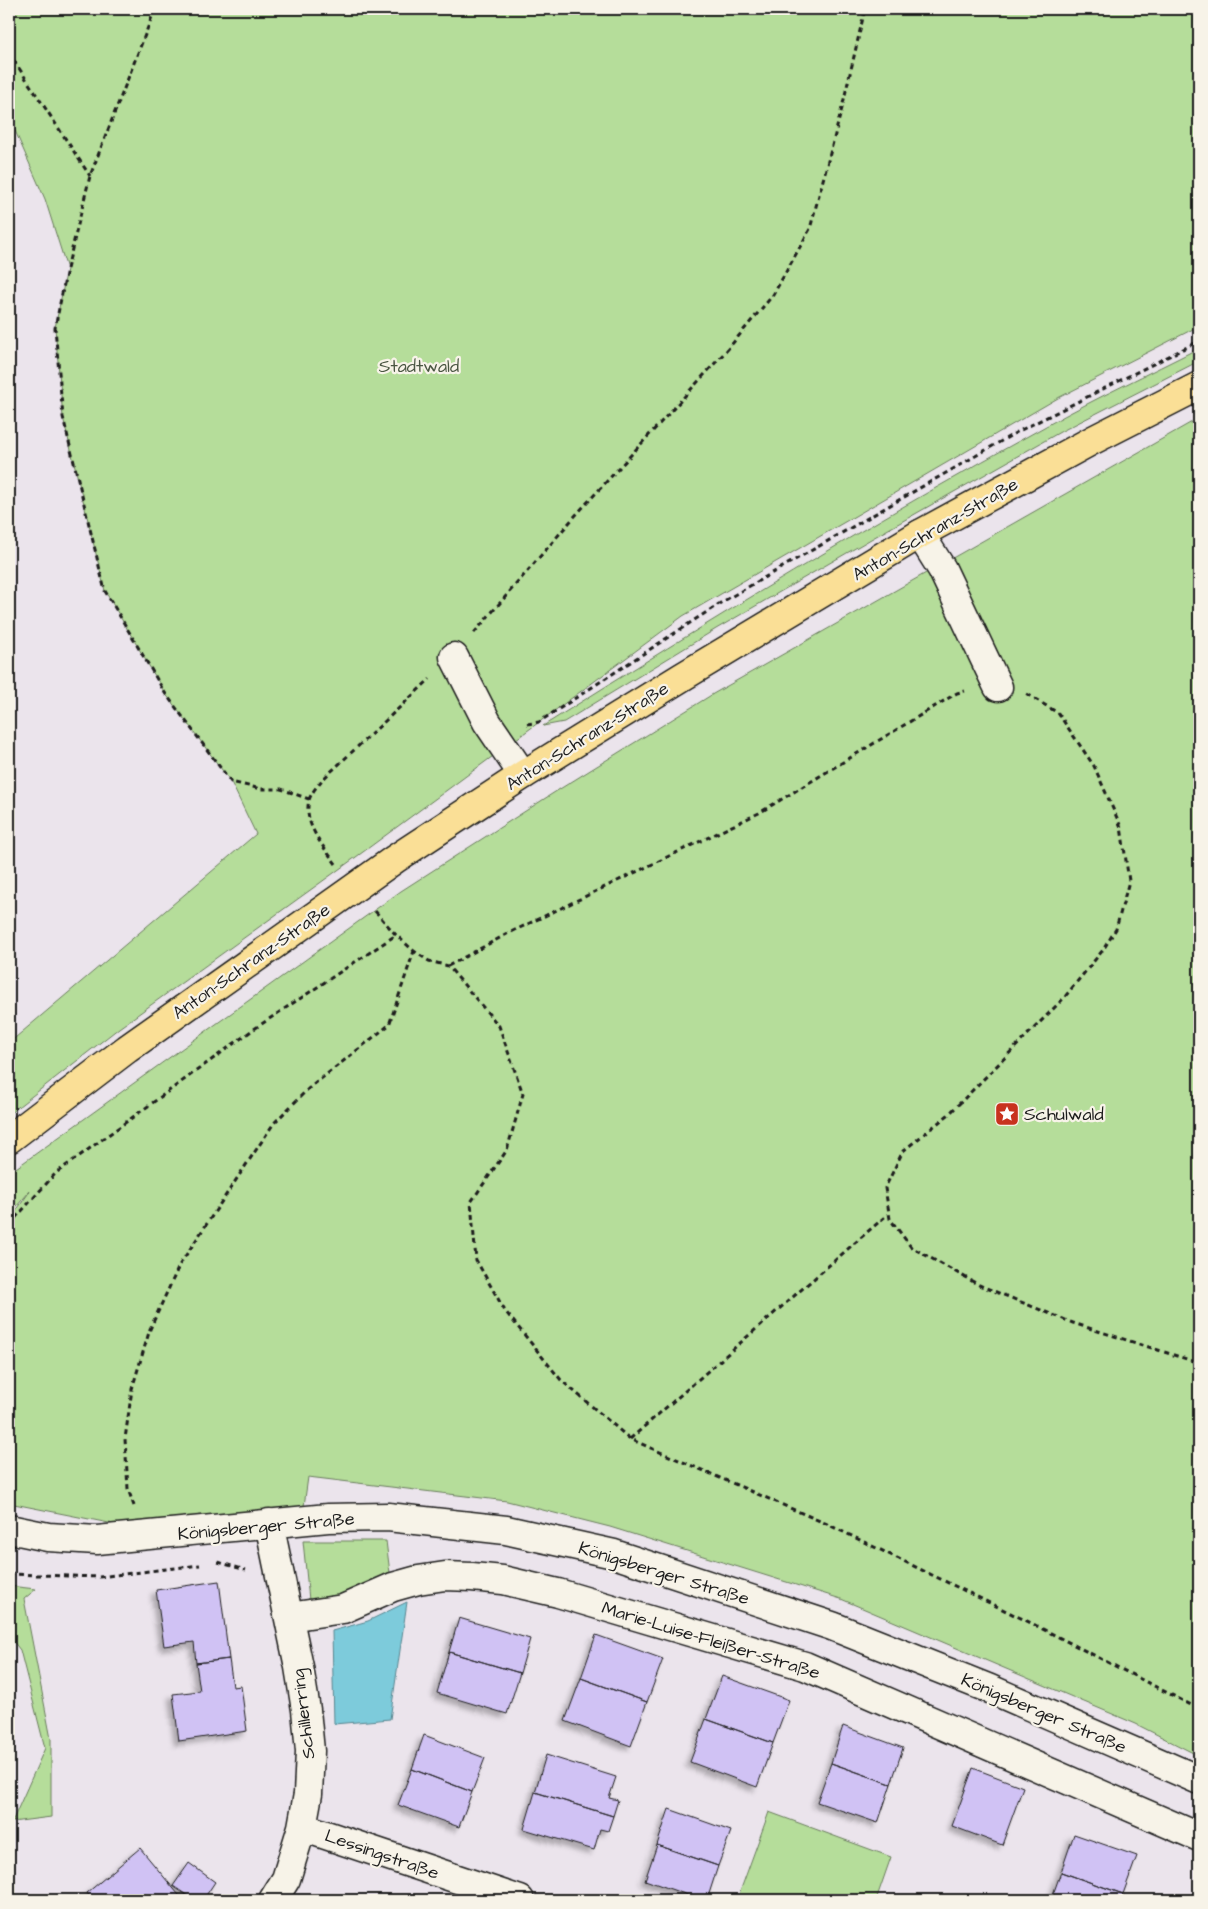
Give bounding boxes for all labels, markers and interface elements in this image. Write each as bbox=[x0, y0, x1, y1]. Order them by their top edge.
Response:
park label: Stadtwald bbox=[379, 354, 459, 379]
street label: Anton-Schranz-Straße bbox=[848, 472, 1023, 587]
street label: Anton-Schranz-Straße bbox=[501, 676, 674, 797]
street label: Anton-Schranz-Straße bbox=[167, 897, 335, 1025]
place icon: Schulwald bbox=[994, 1101, 1020, 1127]
place label: Schulwald bbox=[1024, 1102, 1104, 1127]
street label: Königsberger Straße bbox=[177, 1506, 356, 1548]
street label: Königsberger Straße bbox=[575, 1536, 753, 1612]
street label: Marie-Luise-Fleißer-Straße bbox=[599, 1595, 823, 1686]
street label: Schillerring bbox=[286, 1667, 322, 1761]
street label: Königsberger Straße bbox=[957, 1667, 1131, 1761]
street label: Lessingstraße bbox=[321, 1823, 443, 1887]

